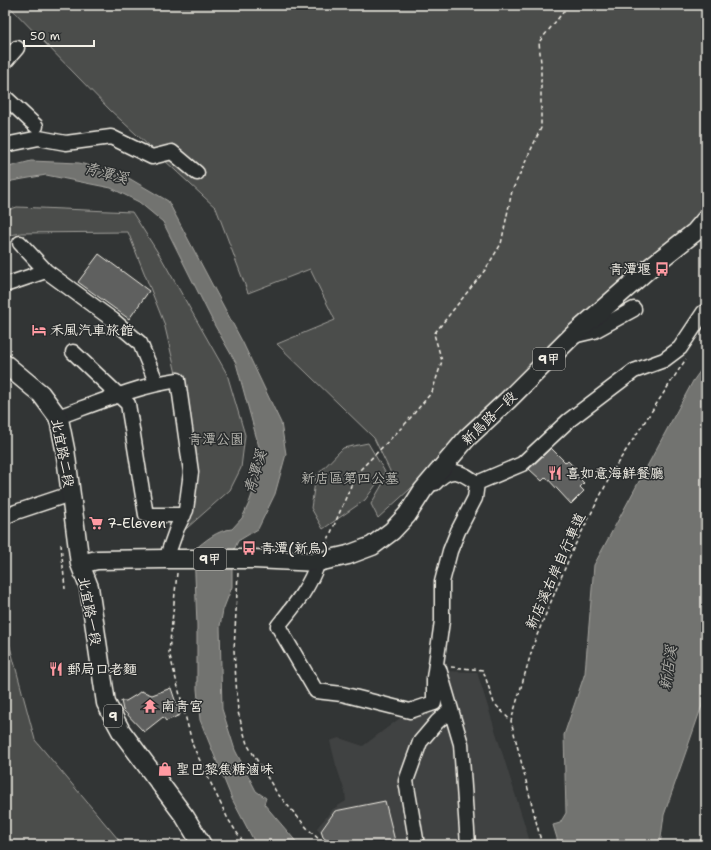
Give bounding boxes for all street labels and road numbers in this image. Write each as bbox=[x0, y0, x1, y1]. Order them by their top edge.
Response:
road number: 9甲 bbox=[533, 348, 565, 370]
street label: 新烏路一段 bbox=[458, 387, 520, 449]
street label: 北宜路二段 bbox=[47, 417, 79, 489]
street label: 新店溪右岸自行車道 bbox=[521, 510, 589, 632]
road number: 9甲 bbox=[194, 548, 226, 570]
street label: 北宜路一段 bbox=[74, 575, 106, 647]
road number: 9 bbox=[104, 705, 122, 727]

